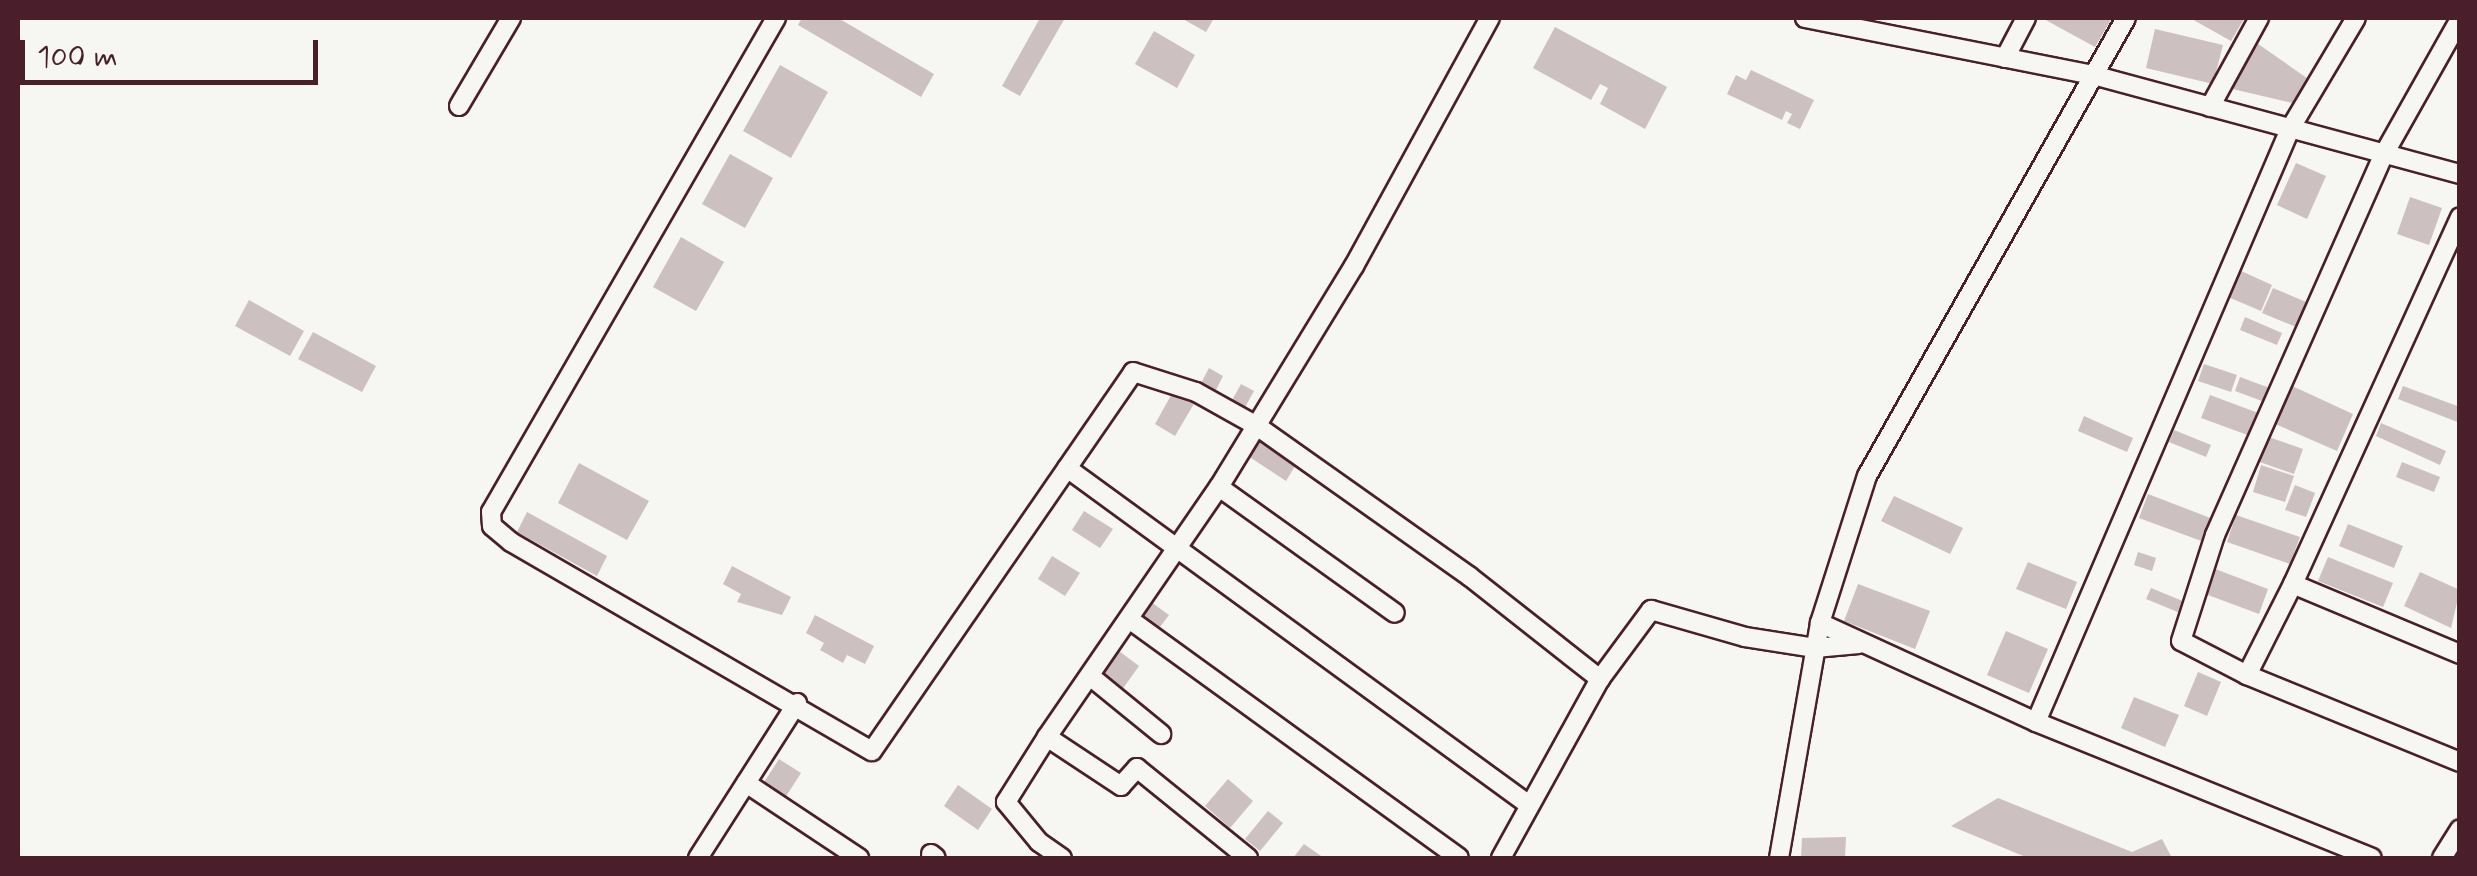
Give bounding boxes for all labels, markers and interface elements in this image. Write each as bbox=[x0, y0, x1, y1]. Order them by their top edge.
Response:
scale bar bbox=[25, 20, 322, 82]
text: 100 m bbox=[37, 38, 118, 77]

